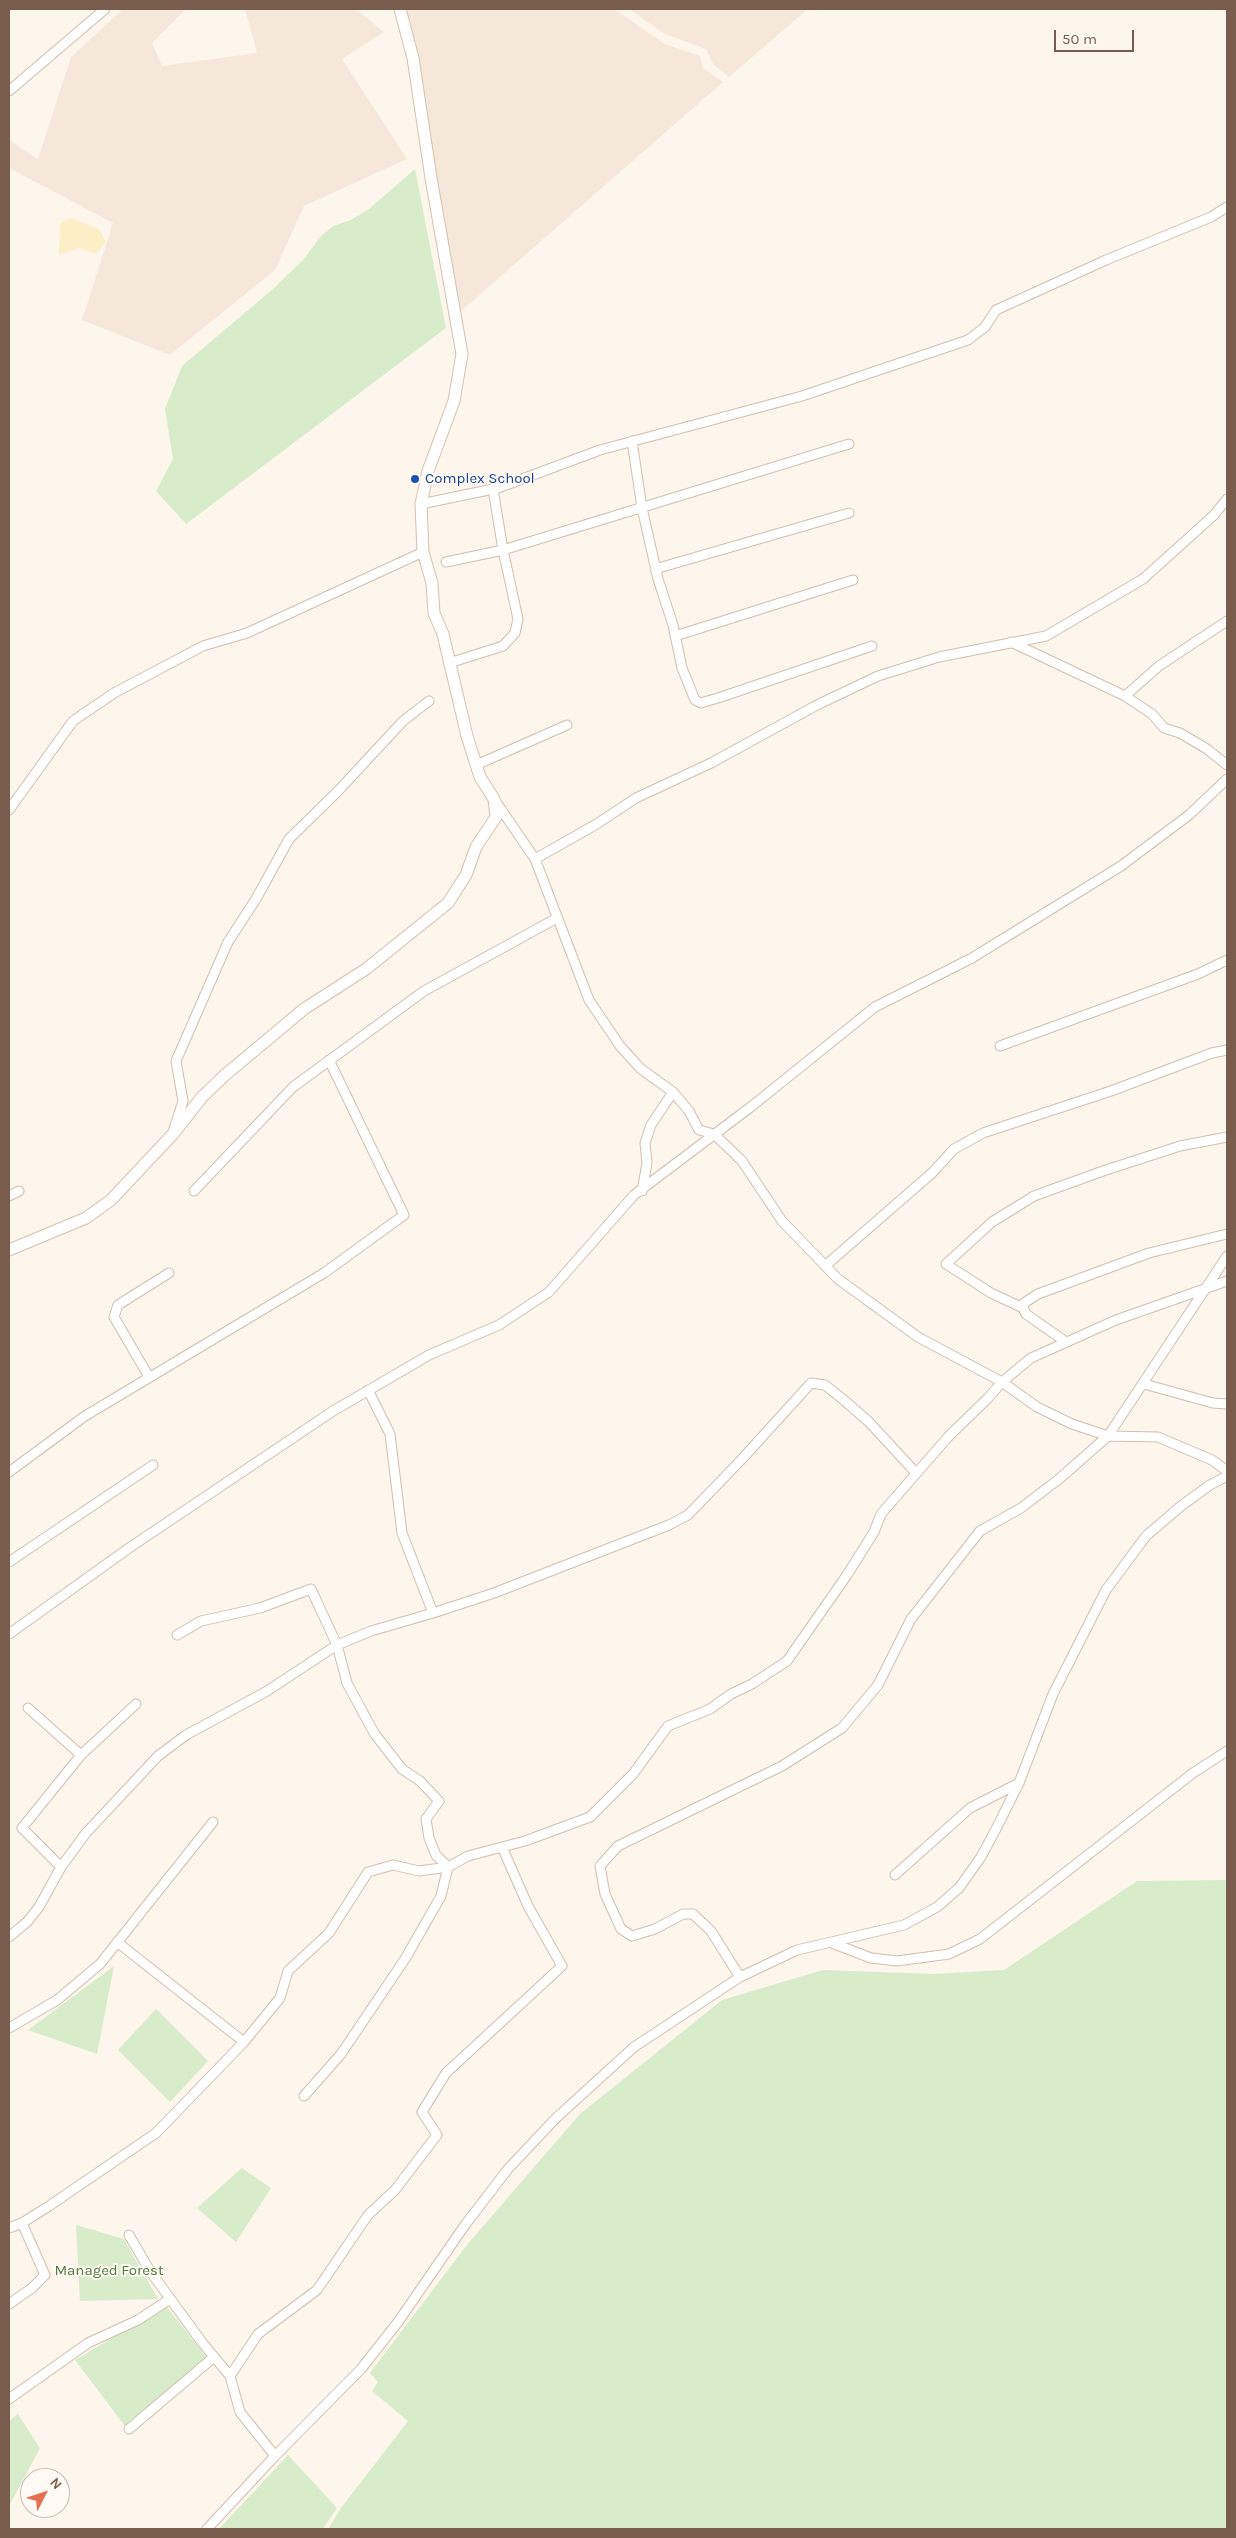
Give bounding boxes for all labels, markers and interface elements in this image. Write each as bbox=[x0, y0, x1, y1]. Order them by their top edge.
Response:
scale bar bbox=[1056, 20, 1136, 52]
text: 50 m bbox=[1062, 30, 1097, 48]
place label: Complex School bbox=[425, 470, 535, 488]
marker: Complex School bbox=[409, 473, 421, 485]
park label: Managed Forest bbox=[54, 2262, 164, 2280]
north arrow bbox=[20, 2468, 70, 2518]
text: N bbox=[46, 2474, 66, 2493]

